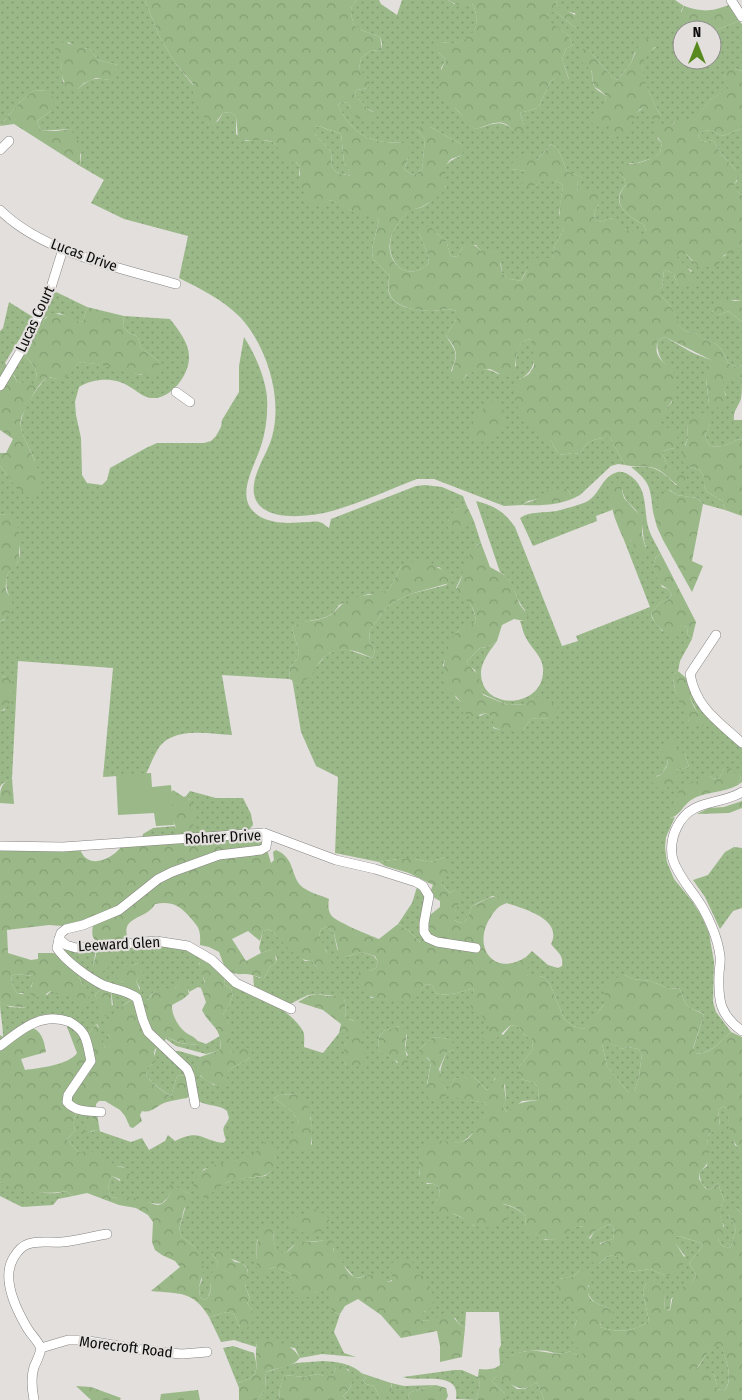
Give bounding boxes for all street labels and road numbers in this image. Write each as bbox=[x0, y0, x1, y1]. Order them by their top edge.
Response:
street label: Lucas Drive bbox=[48, 235, 120, 275]
street label: Lucas Court bbox=[12, 283, 58, 355]
street label: Rohrer Drive bbox=[184, 826, 262, 848]
street label: Leeward Glen bbox=[77, 933, 161, 955]
street label: Morecroft Road bbox=[78, 1332, 174, 1362]

